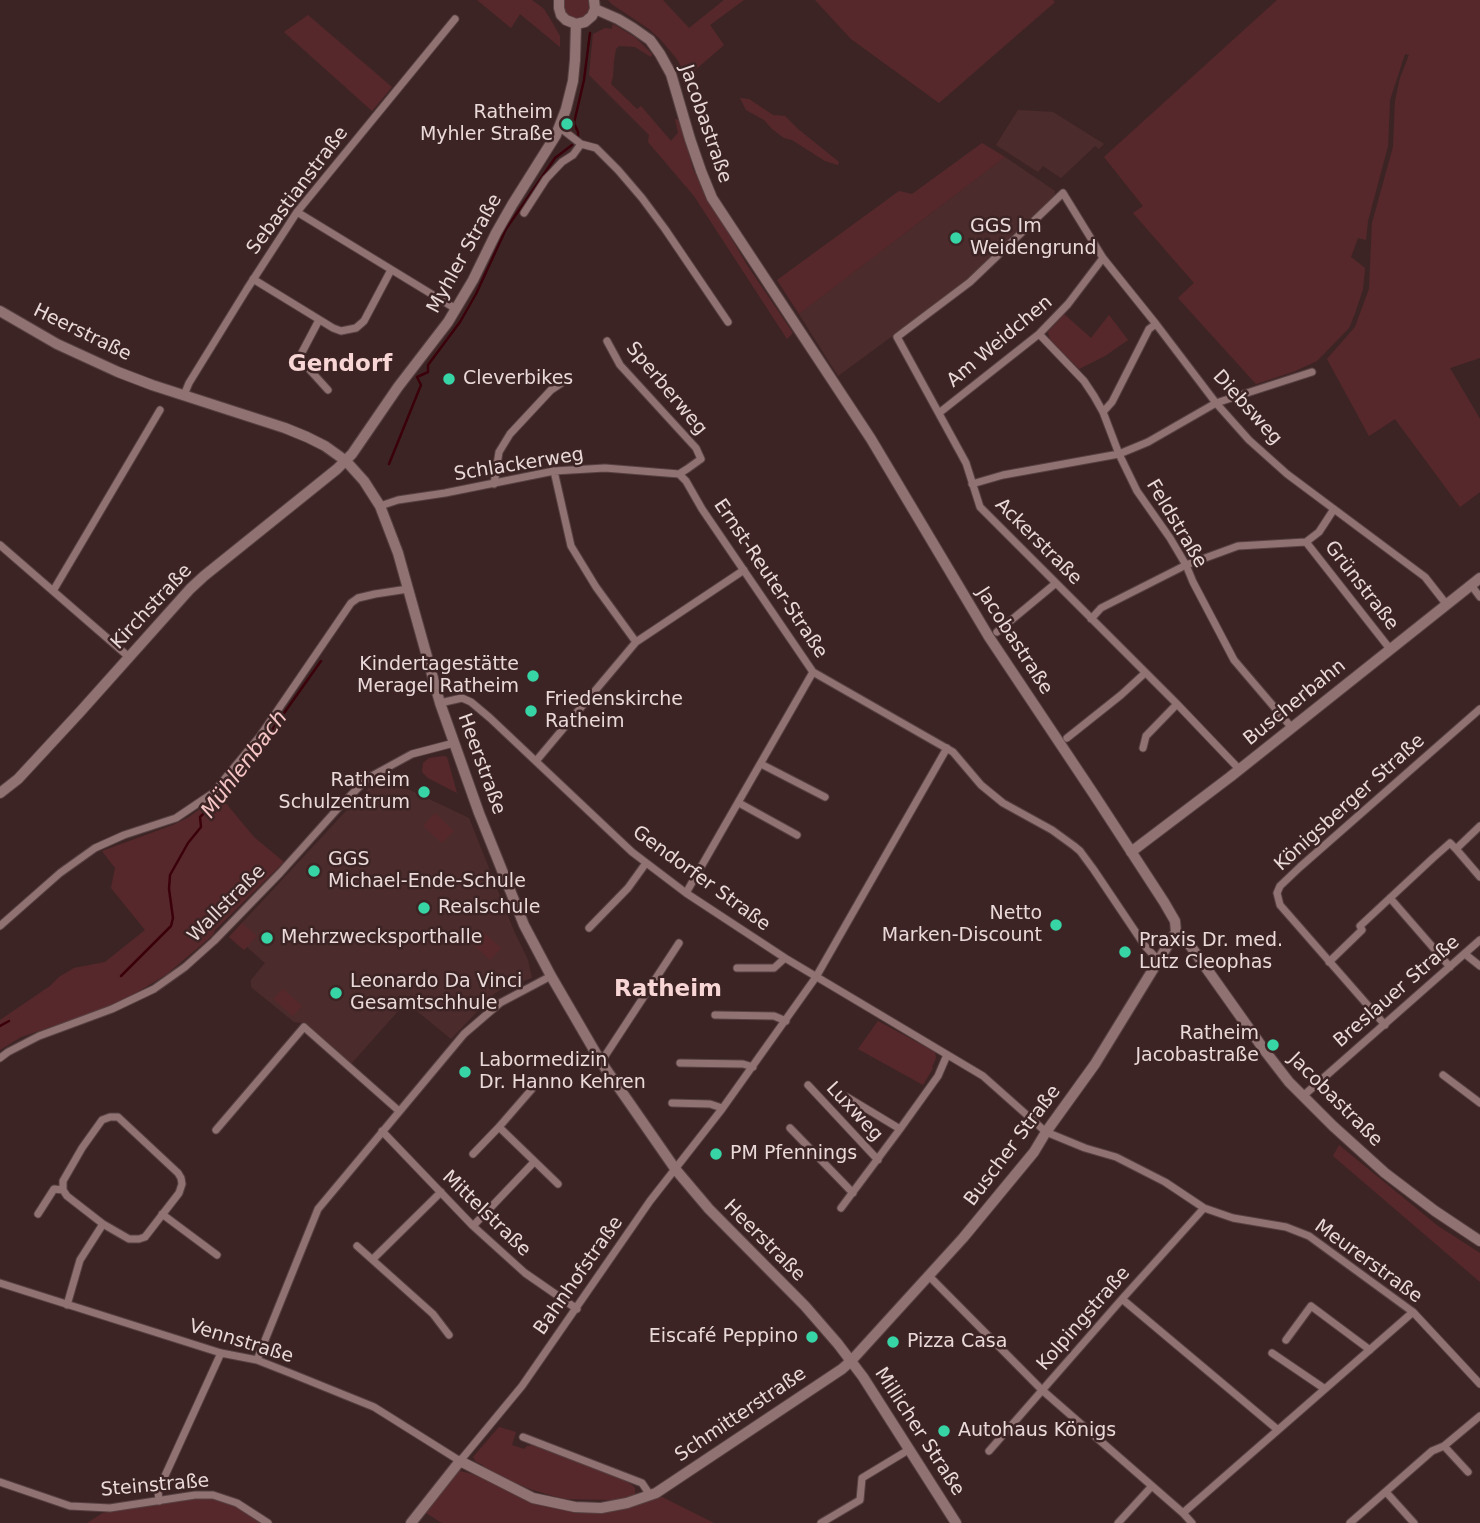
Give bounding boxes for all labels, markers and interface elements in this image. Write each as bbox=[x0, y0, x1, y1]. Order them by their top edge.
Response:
street label: Jacobastraße bbox=[674, 62, 736, 186]
place label: Ratheim Myhler Straße bbox=[420, 102, 553, 146]
marker: Ratheim Myhler Straße bbox=[559, 116, 575, 132]
street label: Sebastianstraße bbox=[242, 123, 354, 259]
street label: Myhler Straße bbox=[423, 190, 507, 318]
place label: GGS Im Weidengrund bbox=[970, 216, 1096, 260]
marker: GGS Im Weidengrund bbox=[948, 230, 964, 246]
street label: Am Weidchen bbox=[943, 291, 1057, 393]
street label: Heerstraße bbox=[29, 300, 135, 366]
street label: Sperberweg bbox=[620, 338, 712, 440]
district label: Gendorf bbox=[288, 351, 392, 379]
street label: Diebsweg bbox=[1207, 366, 1287, 450]
place label: Cleverbikes bbox=[463, 368, 573, 390]
marker: Cleverbikes bbox=[441, 371, 457, 387]
street label: Schlackerweg bbox=[453, 443, 585, 487]
street label: Feldstraße bbox=[1141, 476, 1211, 572]
street label: Ackerstraße bbox=[990, 494, 1086, 590]
street label: Ernst-Reuter-Straße bbox=[708, 495, 832, 663]
street label: Grünstraße bbox=[1319, 537, 1403, 635]
street label: Kirchstraße bbox=[107, 560, 197, 654]
street label: Jacobastraße bbox=[971, 583, 1057, 699]
place label: Kindertagestätte Meragel Ratheim bbox=[357, 654, 519, 698]
street label: Buscherbahn bbox=[1239, 655, 1351, 751]
marker: Kindertagestätte Meragel Ratheim bbox=[525, 668, 541, 684]
place label: Friedenskirche Ratheim bbox=[545, 689, 683, 733]
marker: Friedenskirche Ratheim bbox=[523, 703, 539, 719]
water label: Mühlenbach bbox=[196, 706, 294, 824]
street label: Heerstraße bbox=[452, 710, 510, 818]
street label: Königsberger Straße bbox=[1270, 730, 1430, 876]
place label: Ratheim Schulzentrum bbox=[279, 770, 410, 814]
marker: Ratheim Schulzentrum bbox=[416, 784, 432, 800]
street label: Gendorfer Straße bbox=[628, 821, 774, 937]
place label: GGS Michael-Ende-Schule bbox=[328, 849, 526, 893]
street label: Wallstraße bbox=[184, 861, 270, 947]
marker: GGS Michael-Ende-Schule bbox=[306, 863, 322, 879]
place label: Realschule bbox=[438, 897, 540, 919]
marker: Realschule bbox=[416, 900, 432, 916]
place label: Netto Marken-Discount bbox=[882, 903, 1042, 947]
marker: Netto Marken-Discount bbox=[1048, 917, 1064, 933]
place label: Mehrzwecksporthalle bbox=[281, 927, 482, 949]
marker: Mehrzwecksporthalle bbox=[259, 930, 275, 946]
place label: Praxis Dr. med. Lutz Cleophas bbox=[1139, 930, 1283, 974]
street label: Breslauer Straße bbox=[1329, 931, 1465, 1053]
marker: Praxis Dr. med. Lutz Cleophas bbox=[1117, 944, 1133, 960]
place label: Leonardo Da Vinci Gesamtschhule bbox=[350, 971, 522, 1015]
district label: Ratheim bbox=[614, 976, 722, 1004]
marker: Leonardo Da Vinci Gesamtschhule bbox=[328, 985, 344, 1001]
place label: Ratheim Jacobastraße bbox=[1136, 1023, 1259, 1067]
marker: Ratheim Jacobastraße bbox=[1265, 1037, 1281, 1053]
street label: Jacobastraße bbox=[1283, 1048, 1387, 1152]
place label: Labormedizin Dr. Hanno Kehren bbox=[479, 1050, 646, 1094]
marker: Labormedizin Dr. Hanno Kehren bbox=[457, 1064, 473, 1080]
street label: Luxweg bbox=[821, 1078, 887, 1146]
street label: Buscher Straße bbox=[960, 1081, 1066, 1211]
place label: PM Pfennings bbox=[730, 1143, 857, 1165]
marker: PM Pfennings bbox=[708, 1146, 724, 1162]
street label: Mittelstraße bbox=[437, 1166, 535, 1262]
street label: Heerstraße bbox=[718, 1195, 810, 1287]
street label: Bahnhofstraße bbox=[530, 1212, 628, 1340]
street label: Meurerstraße bbox=[1310, 1215, 1426, 1309]
street label: Kolpingstraße bbox=[1033, 1262, 1135, 1376]
street label: Vennstraße bbox=[186, 1315, 296, 1369]
place label: Eiscafé Peppino bbox=[649, 1326, 798, 1348]
marker: Eiscafé Peppino bbox=[804, 1329, 820, 1345]
place label: Pizza Casa bbox=[907, 1331, 1007, 1353]
marker: Pizza Casa bbox=[885, 1334, 901, 1350]
street label: Schmitterstraße bbox=[671, 1363, 811, 1467]
street label: Millicher Straße bbox=[869, 1364, 969, 1500]
place label: Autohaus Königs bbox=[958, 1420, 1116, 1442]
marker: Autohaus Königs bbox=[936, 1423, 952, 1439]
street label: Steinstraße bbox=[100, 1470, 210, 1502]

